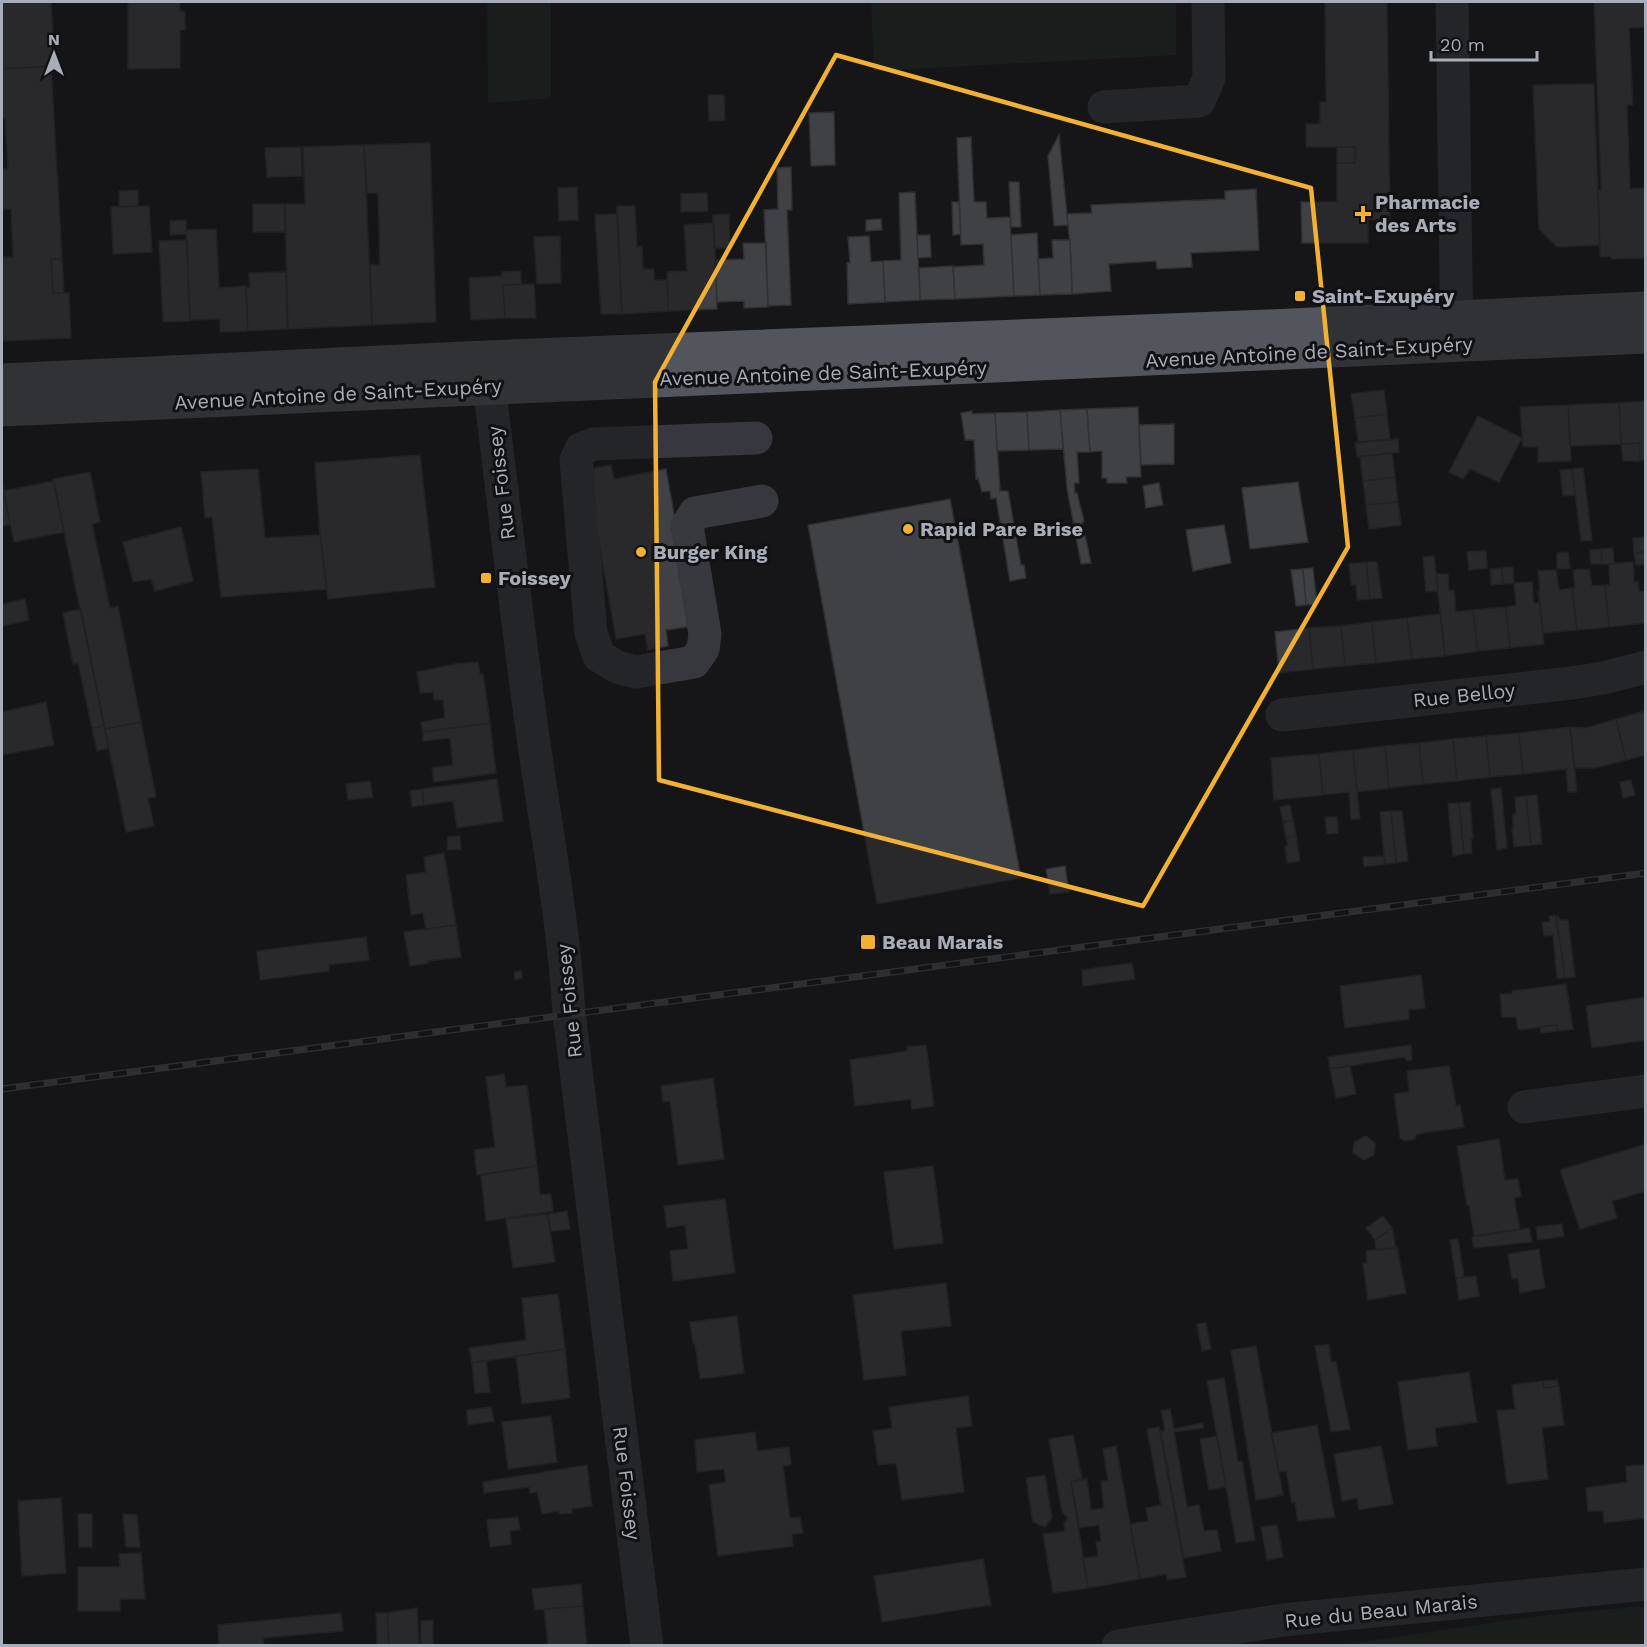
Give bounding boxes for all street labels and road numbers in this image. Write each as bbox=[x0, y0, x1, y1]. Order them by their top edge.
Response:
street label: Avenue Antoine de Saint-Exupéry bbox=[1145, 331, 1474, 373]
street label: Avenue Antoine de Saint-Exupéry bbox=[659, 355, 988, 391]
street label: Avenue Antoine de Saint-Exupéry bbox=[174, 373, 503, 415]
street label: Rue Foissey bbox=[482, 424, 520, 541]
street label: Rue Belloy bbox=[1412, 678, 1517, 712]
street label: Rue Foissey bbox=[551, 942, 587, 1059]
street label: Rue Foissey bbox=[608, 1425, 646, 1542]
street label: Rue du Beau Marais bbox=[1283, 1589, 1479, 1633]

